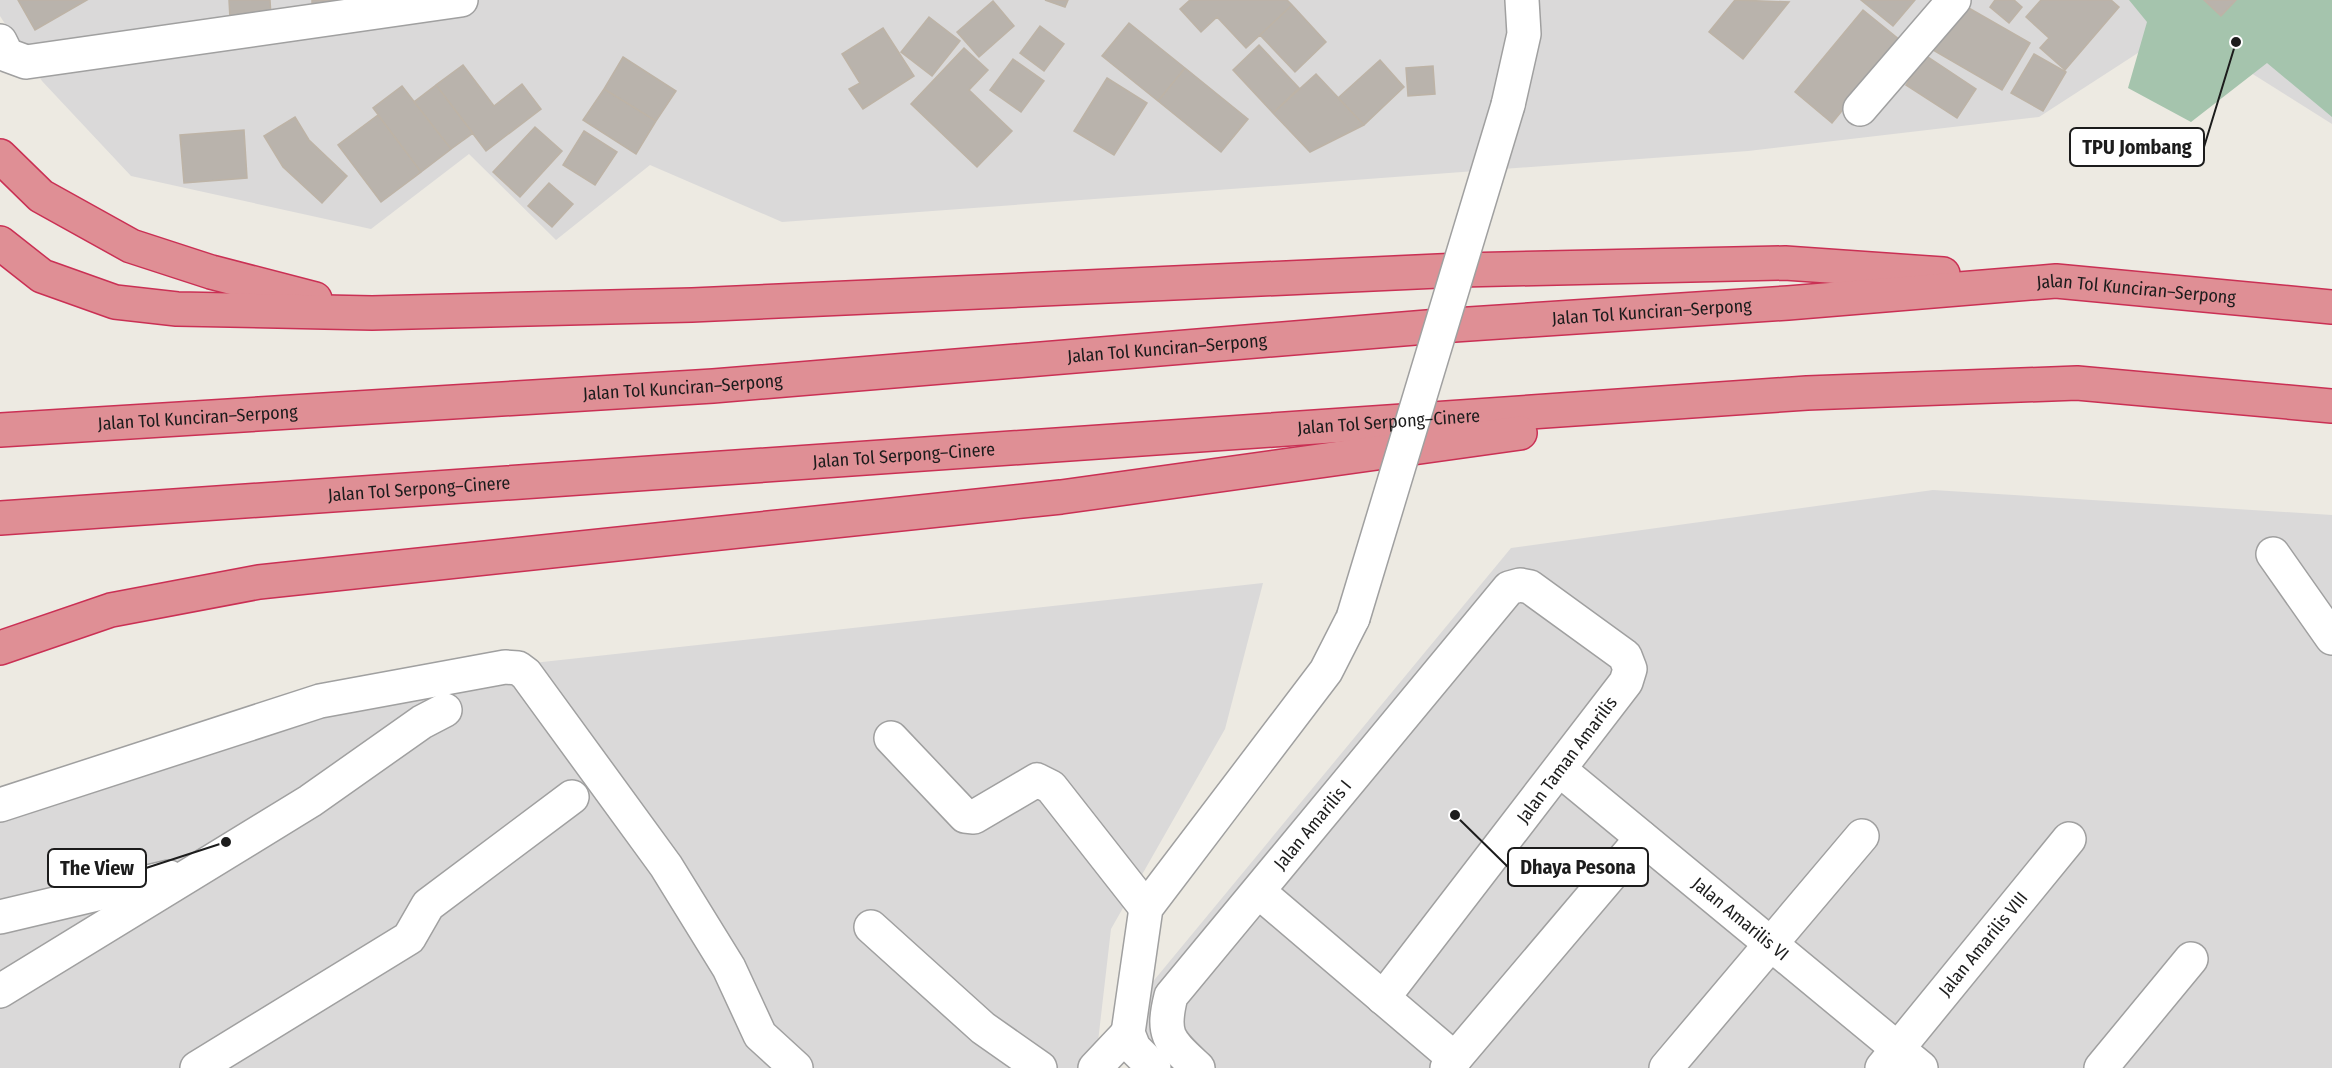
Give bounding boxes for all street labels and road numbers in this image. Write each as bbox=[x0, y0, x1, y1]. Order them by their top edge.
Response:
street label: Jalan Tol Kunciran–Serpong bbox=[2036, 270, 2237, 309]
street label: Jalan Tol Kunciran–Serpong bbox=[1551, 294, 1753, 330]
street label: Jalan Tol Kunciran–Serpong bbox=[1066, 329, 1268, 368]
street label: Jalan Tol Kunciran–Serpong bbox=[582, 369, 784, 405]
street label: Jalan Tol Kunciran–Serpong bbox=[97, 401, 299, 435]
street label: Jalan Tol Serpong–Cinere bbox=[1297, 405, 1481, 439]
street label: Jalan Tol Serpong–Cinere bbox=[812, 438, 996, 473]
street label: Jalan Tol Serpong–Cinere bbox=[327, 472, 511, 506]
street label: Jalan Taman Amarilis bbox=[1512, 692, 1622, 828]
street label: Jalan Amarilis I bbox=[1269, 776, 1356, 874]
street label: Jalan Amarilis VI bbox=[1688, 873, 1793, 965]
street label: Jalan Amarilis VIII bbox=[1934, 887, 2032, 1001]

